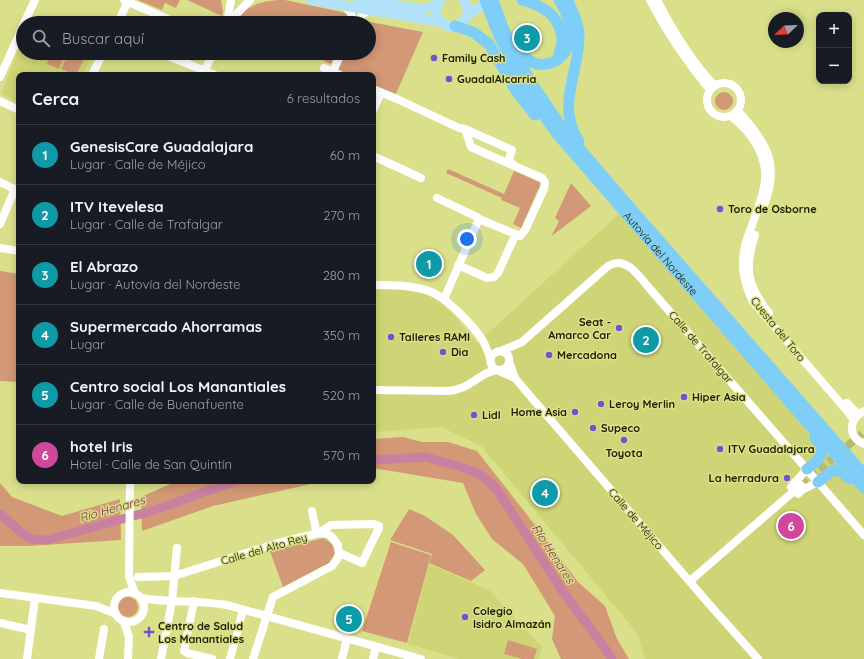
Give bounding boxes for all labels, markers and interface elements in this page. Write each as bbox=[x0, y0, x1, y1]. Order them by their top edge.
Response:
north arrow bbox=[768, 12, 804, 48]
map controls bbox=[816, 12, 852, 84]
button: + bbox=[816, 12, 852, 48]
search box bbox=[16, 16, 376, 60]
pin: 3 bbox=[514, 23, 540, 53]
icon: search bbox=[30, 27, 52, 49]
text: Buscar aquí bbox=[62, 29, 144, 48]
button: − bbox=[816, 48, 852, 84]
place label: Family Cash bbox=[442, 51, 506, 65]
marker: Family Cash bbox=[429, 53, 439, 63]
place label: GuadalAlcarria bbox=[457, 72, 536, 86]
marker: GuadalAlcarria bbox=[444, 74, 454, 84]
text: Cerca bbox=[32, 88, 79, 109]
text: 6 resultados bbox=[287, 90, 360, 106]
text: GenesisCare Guadalajara bbox=[70, 137, 253, 156]
text: 1 bbox=[42, 147, 48, 163]
text: 60 m bbox=[330, 147, 360, 163]
text: Lugar · Calle de Méjico bbox=[70, 156, 206, 172]
text: ITV Itevelesa bbox=[70, 197, 164, 216]
place label: Toro de Osborne bbox=[728, 202, 817, 216]
marker: Toro de Osborne bbox=[715, 204, 725, 214]
text: 2 bbox=[41, 207, 49, 223]
text: 270 m bbox=[323, 207, 360, 223]
street label: Autovía del Nordeste bbox=[621, 209, 701, 298]
text: Lugar · Calle de Trafalgar bbox=[70, 216, 223, 232]
your location bbox=[457, 229, 477, 249]
pin: 1 bbox=[416, 249, 442, 279]
text: El Abrazo bbox=[70, 257, 138, 276]
text: 3 bbox=[42, 267, 48, 283]
text: 280 m bbox=[323, 267, 360, 283]
text: Lugar · Autovía del Nordeste bbox=[70, 276, 240, 292]
street label: Cuesta del Toro bbox=[748, 294, 809, 364]
street label: Calle de Trafalgar bbox=[666, 308, 737, 387]
place label: Seat - Amarco Car bbox=[548, 315, 611, 342]
text: Supermercado Ahorramas bbox=[70, 317, 262, 336]
marker: Seat - Amarco Car bbox=[614, 323, 624, 333]
pin: 2 bbox=[633, 325, 659, 355]
text: 4 bbox=[41, 327, 49, 343]
text: 350 m bbox=[323, 327, 360, 343]
place label: Talleres RAMI bbox=[399, 330, 470, 344]
marker: Talleres RAMI bbox=[386, 332, 396, 342]
text: Lugar bbox=[70, 336, 105, 352]
place label: Dia bbox=[451, 345, 468, 359]
marker: Dia bbox=[438, 347, 448, 357]
place label: Mercadona bbox=[557, 348, 617, 362]
marker: Mercadona bbox=[544, 350, 554, 360]
text: Centro social Los Manantiales bbox=[70, 377, 286, 396]
text: 5 bbox=[41, 387, 49, 403]
text: 520 m bbox=[323, 387, 360, 403]
place label: Hiper Asia bbox=[692, 390, 746, 404]
marker: Hiper Asia bbox=[679, 392, 689, 402]
text: Lugar · Calle de Buenafuente bbox=[70, 396, 244, 412]
place label: Leroy Merlin bbox=[609, 397, 675, 411]
marker: Leroy Merlin bbox=[596, 399, 606, 409]
place label: Home Asia bbox=[511, 405, 567, 419]
marker: Home Asia bbox=[570, 407, 580, 417]
place label: Lidl bbox=[482, 408, 501, 422]
marker: Lidl bbox=[469, 410, 479, 420]
place label: Supeco bbox=[601, 421, 640, 435]
marker: Supeco bbox=[588, 423, 598, 433]
marker: Toyota bbox=[619, 435, 629, 445]
text: hotel Iris bbox=[70, 437, 133, 456]
place label: ITV Guadalajara bbox=[728, 442, 815, 456]
marker: ITV Guadalajara bbox=[715, 444, 725, 454]
place label: Toyota bbox=[605, 446, 643, 460]
text: 6 bbox=[41, 447, 49, 463]
text: 570 m bbox=[323, 447, 360, 463]
text: Hotel · Calle de San Quintín bbox=[70, 456, 232, 472]
place label: La herradura bbox=[708, 471, 779, 485]
marker: La herradura bbox=[782, 473, 792, 483]
pin: 4 bbox=[532, 478, 558, 508]
street label: Calle de Méjico bbox=[605, 485, 667, 553]
water label: Río Henares bbox=[77, 492, 148, 525]
pin: 6 bbox=[778, 511, 804, 541]
water label: Río Henares bbox=[529, 521, 579, 587]
street label: Calle del Alto Rey bbox=[219, 530, 309, 568]
pin: 5 bbox=[336, 604, 362, 634]
place label: Colegio Isidro Almazán bbox=[473, 604, 551, 631]
marker: Colegio Isidro Almazán bbox=[460, 612, 470, 622]
place label: Centro de Salud Los Manantiales bbox=[158, 619, 244, 646]
marker: Centro de Salud Los Manantiales bbox=[143, 626, 155, 638]

